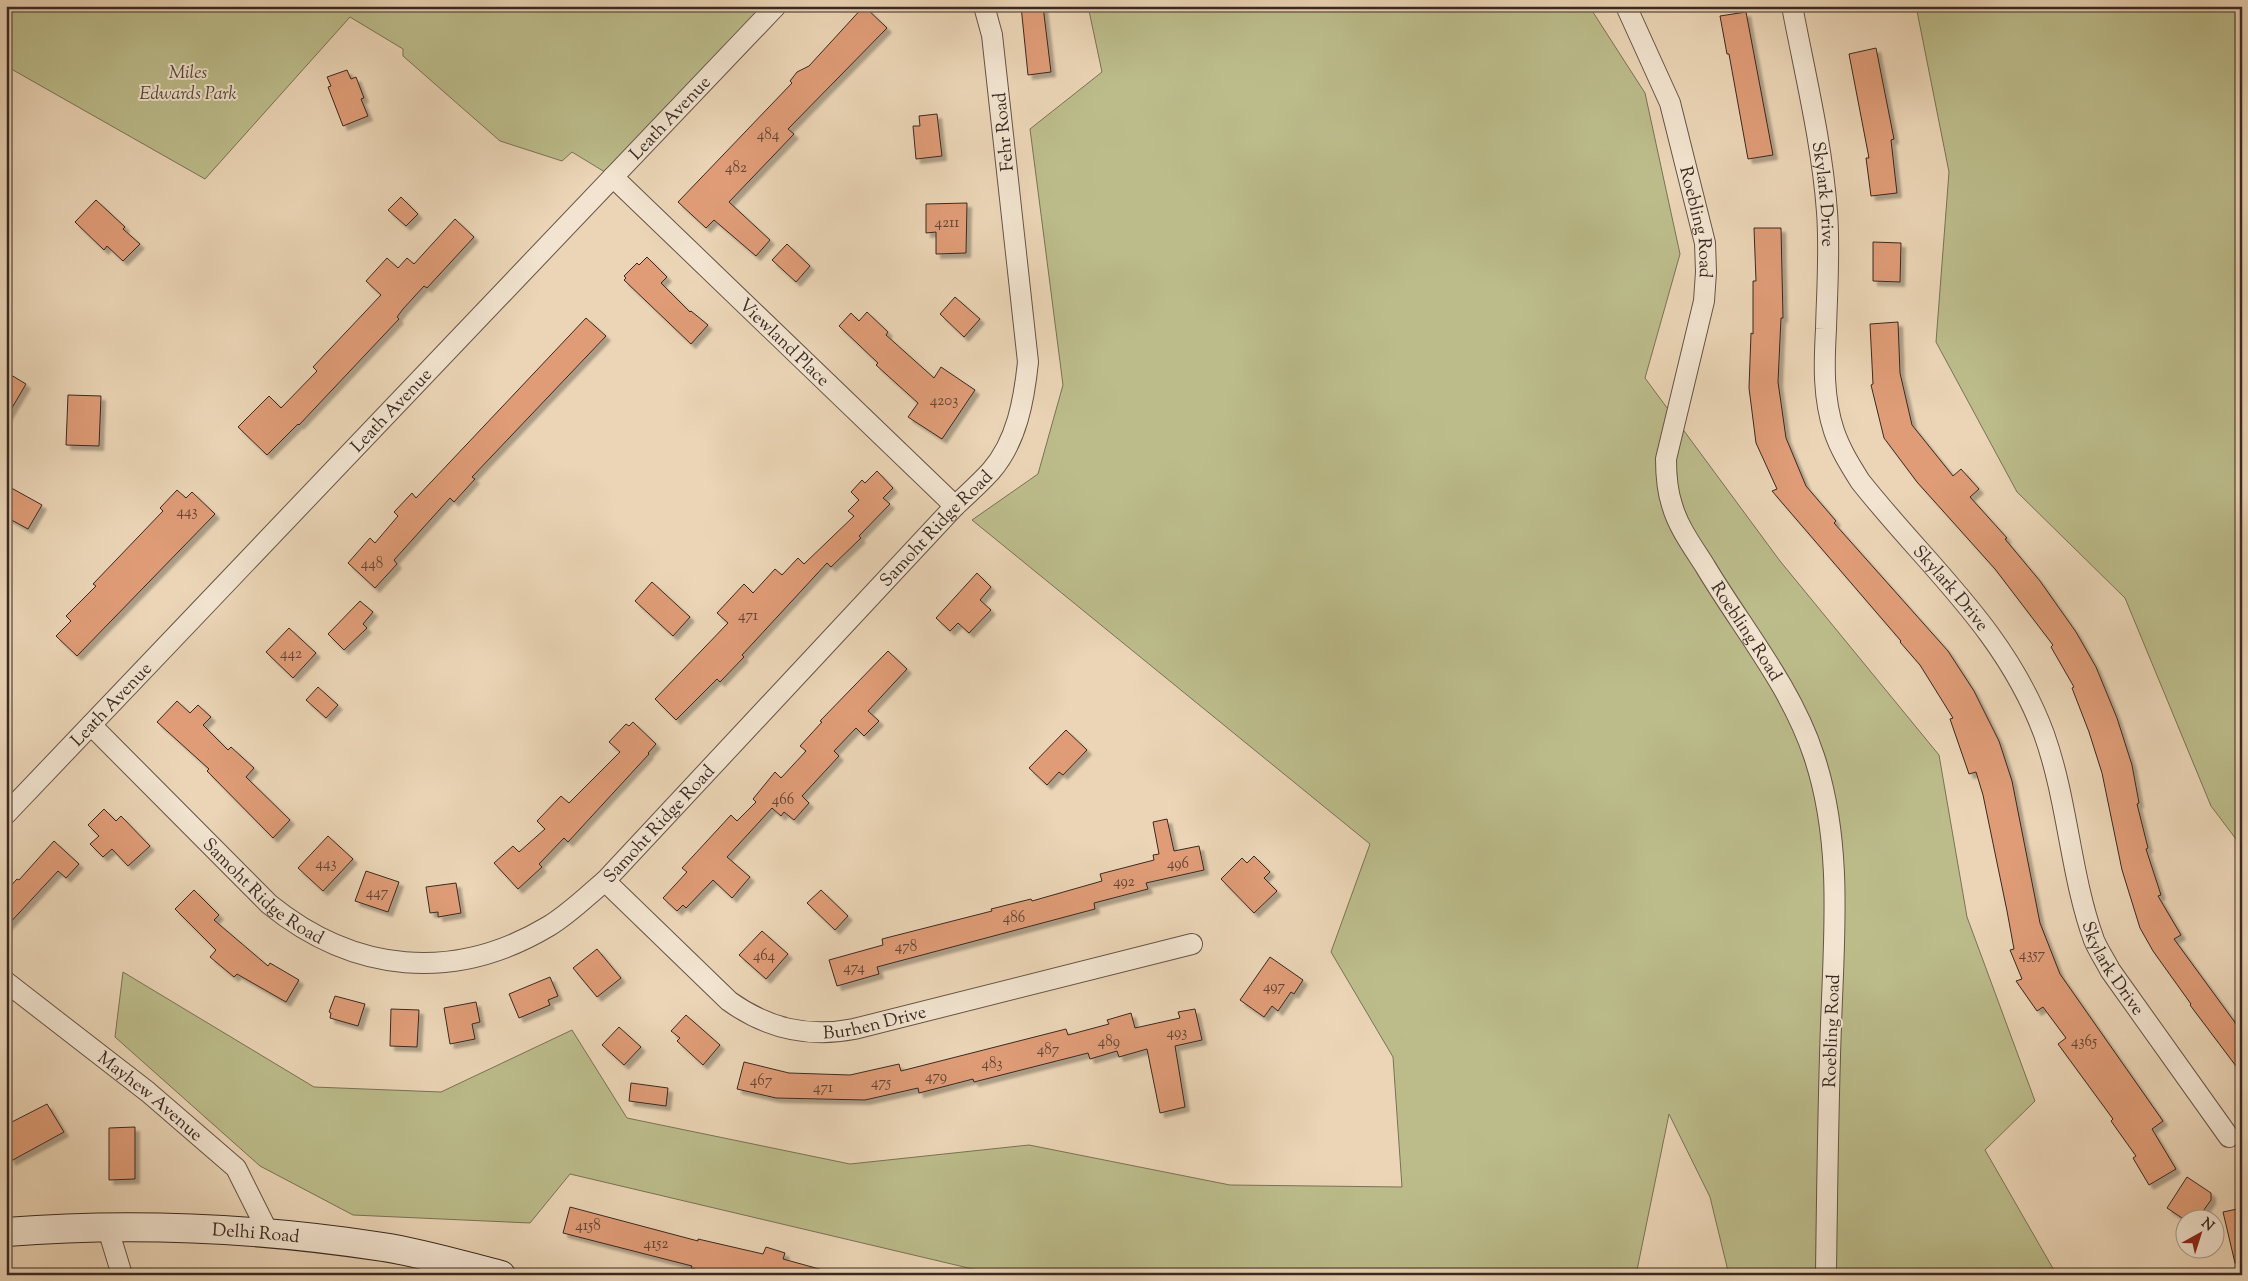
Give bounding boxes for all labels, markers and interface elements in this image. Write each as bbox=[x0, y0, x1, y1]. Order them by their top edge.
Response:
park label: Miles Edwards Park bbox=[139, 61, 237, 108]
street label: Leath Avenue bbox=[624, 71, 718, 167]
street label: Fehr Road bbox=[988, 91, 1022, 173]
house number: 484 bbox=[757, 125, 780, 146]
street label: Skylark Drive bbox=[1804, 140, 1839, 247]
house number: 482 bbox=[725, 158, 747, 179]
street label: Roebling Road bbox=[1671, 164, 1717, 279]
house number: 4211 bbox=[935, 213, 959, 234]
street label: Viewland Place bbox=[732, 293, 835, 394]
street label: Leath Avenue bbox=[346, 363, 439, 460]
house number: 4203 bbox=[930, 391, 958, 412]
street label: Samoht Ridge Road bbox=[875, 465, 1000, 594]
house number: 443 bbox=[176, 502, 198, 523]
street label: Skylark Drive bbox=[1906, 540, 1994, 638]
house number: 448 bbox=[361, 554, 383, 575]
street label: Roebling Road bbox=[1703, 577, 1787, 687]
house number: 471 bbox=[738, 606, 758, 627]
house number: 442 bbox=[280, 644, 302, 665]
street label: Leath Avenue bbox=[66, 657, 159, 753]
street label: Samoht Ridge Road bbox=[598, 760, 722, 890]
house number: 466 bbox=[772, 790, 794, 811]
street label: Samoht Ridge Road bbox=[196, 833, 328, 952]
house number: 443 bbox=[315, 854, 337, 875]
house number: 496 bbox=[1167, 854, 1189, 875]
house number: 492 bbox=[1113, 872, 1135, 893]
house number: 447 bbox=[366, 883, 389, 904]
house number: 486 bbox=[1003, 908, 1025, 929]
street label: Skylark Drive bbox=[2074, 918, 2149, 1021]
house number: 478 bbox=[895, 937, 917, 958]
house number: 4357 bbox=[2019, 945, 2046, 966]
house number: 464 bbox=[753, 946, 776, 967]
house number: 474 bbox=[843, 958, 865, 979]
street label: Roebling Road bbox=[1818, 974, 1848, 1088]
house number: 497 bbox=[1263, 977, 1286, 998]
street label: Burhen Drive bbox=[822, 1000, 929, 1047]
house number: 493 bbox=[1167, 1023, 1187, 1044]
house number: 489 bbox=[1098, 1032, 1120, 1053]
house number: 4365 bbox=[2071, 1032, 2097, 1053]
house number: 487 bbox=[1037, 1040, 1060, 1061]
street label: Mayhew Avenue bbox=[91, 1046, 208, 1149]
house number: 483 bbox=[981, 1054, 1003, 1075]
house number: 479 bbox=[925, 1067, 947, 1088]
house number: 467 bbox=[750, 1071, 773, 1092]
house number: 475 bbox=[871, 1073, 891, 1094]
house number: 471 bbox=[813, 1078, 833, 1099]
north arrow bbox=[2176, 1208, 2226, 1258]
text: N bbox=[2196, 1214, 2218, 1237]
house number: 4158 bbox=[575, 1216, 601, 1237]
street label: Delhi Road bbox=[211, 1218, 301, 1251]
house number: 4152 bbox=[644, 1234, 668, 1255]

